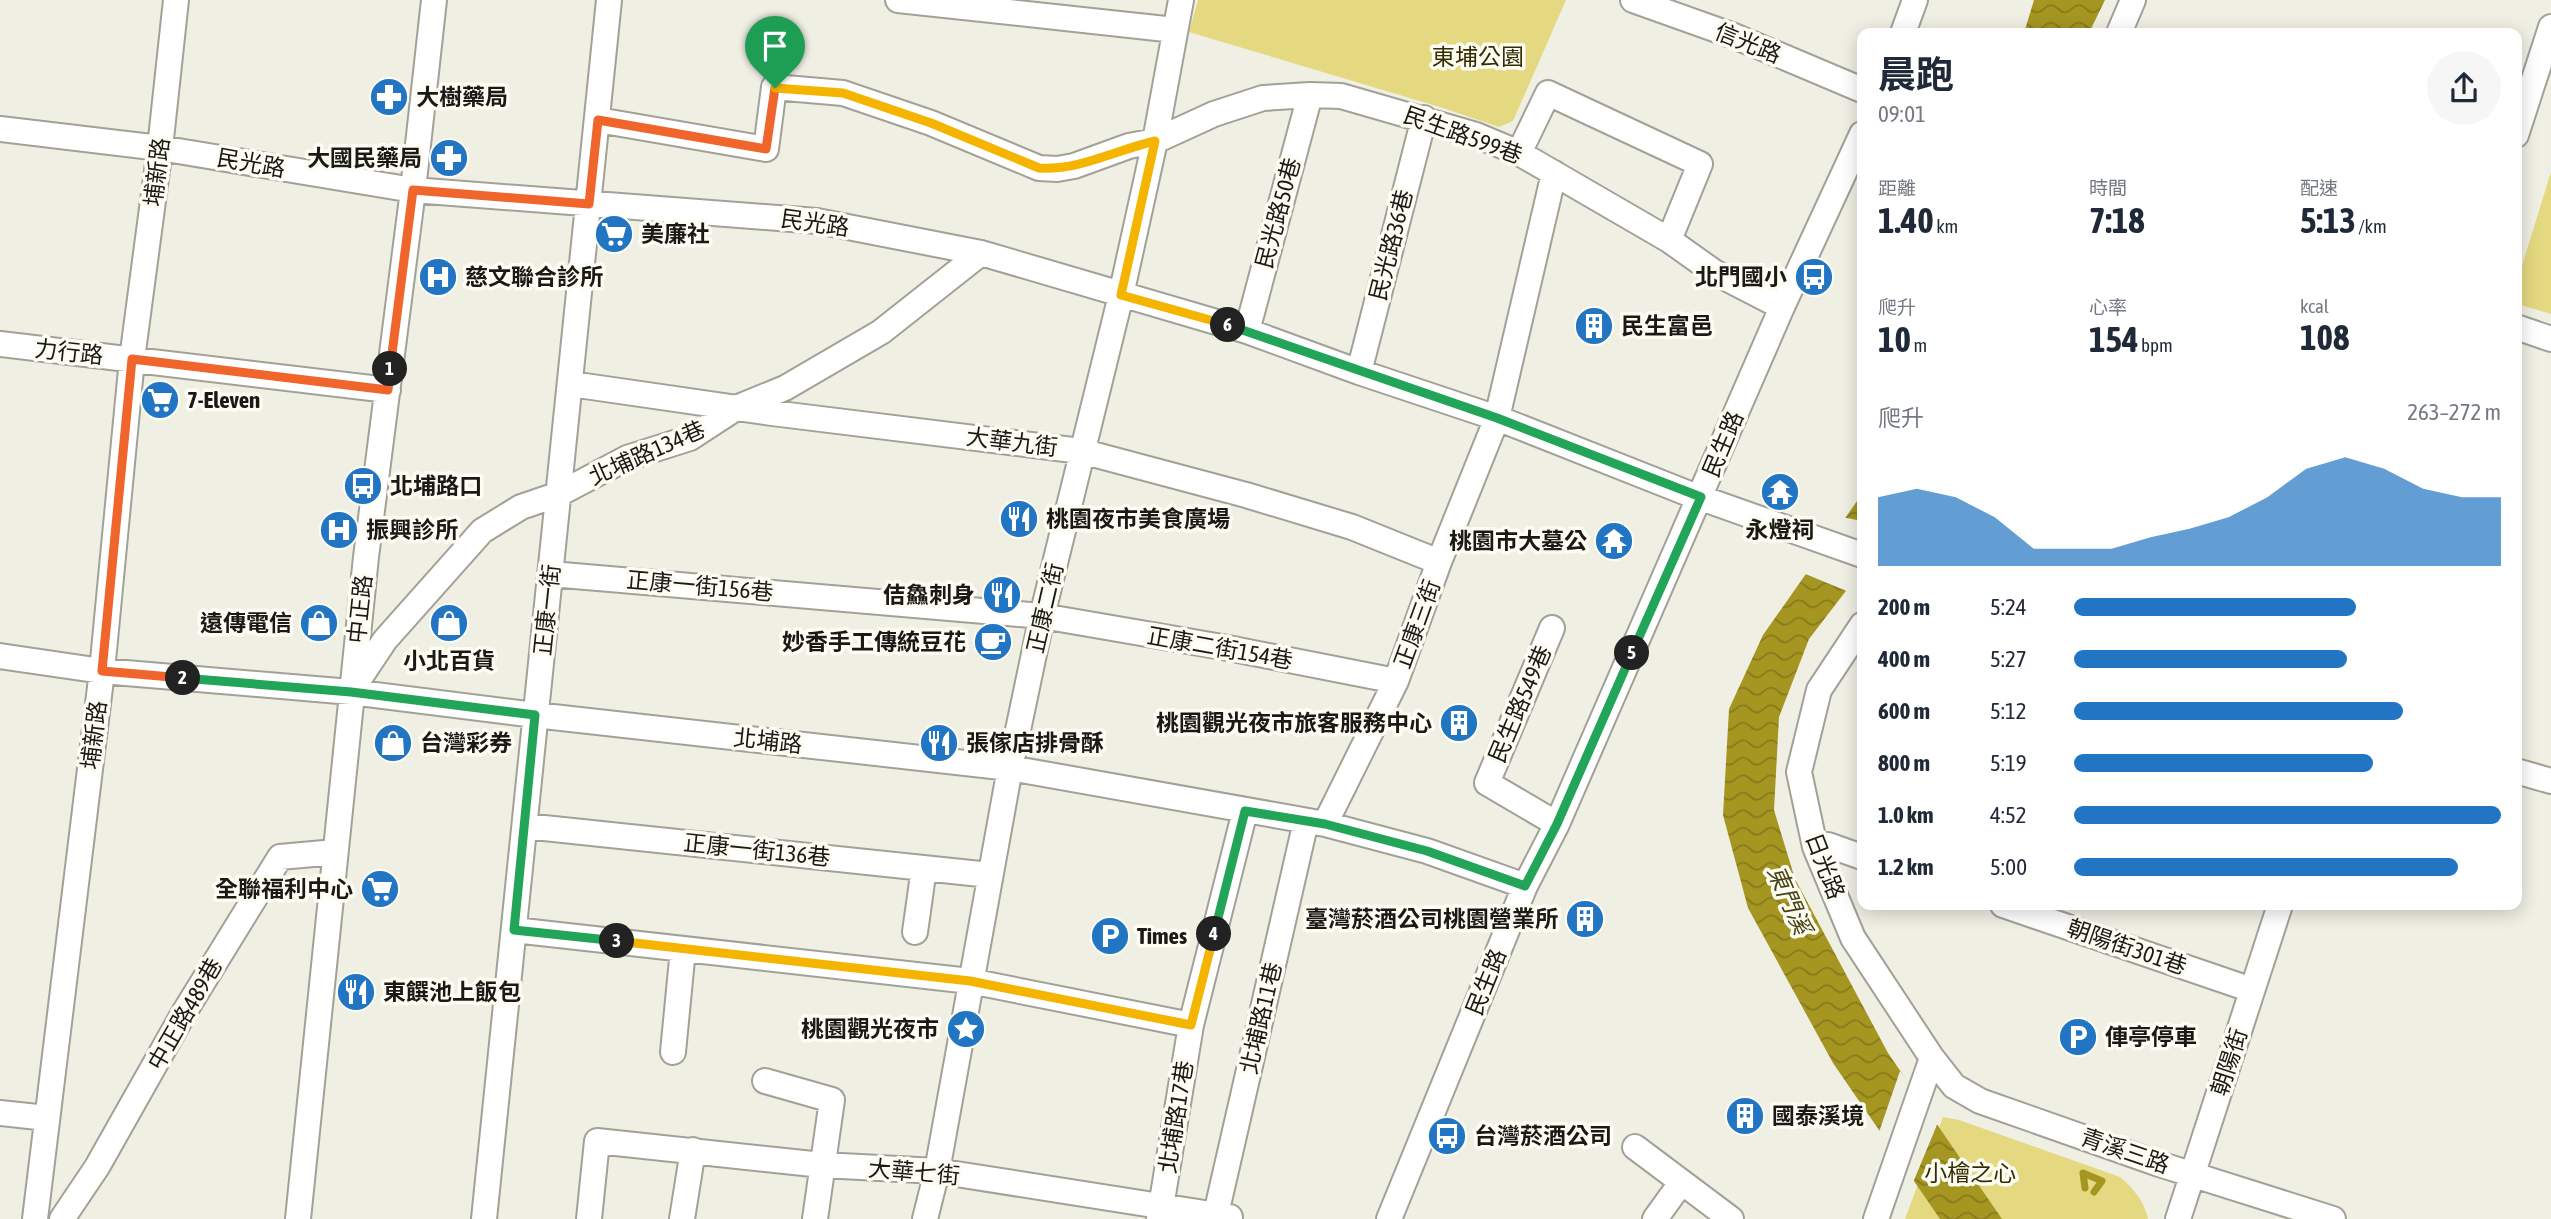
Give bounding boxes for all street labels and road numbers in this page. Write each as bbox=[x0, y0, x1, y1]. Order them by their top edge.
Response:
street label: 信光路 bbox=[1711, 18, 1785, 68]
street label: 民生路599巷 bbox=[1400, 102, 1526, 168]
street label: 埔新路 bbox=[140, 136, 174, 208]
street label: 民光路 bbox=[215, 144, 287, 182]
street label: 民光路50巷 bbox=[1251, 155, 1305, 271]
street label: 民光路36巷 bbox=[1365, 187, 1417, 303]
street label: 民光路 bbox=[779, 205, 851, 241]
street label: 力行路 bbox=[33, 335, 105, 369]
street label: 民生路 bbox=[1698, 407, 1748, 481]
street label: 北埔路134巷 bbox=[585, 416, 709, 490]
street label: 大華九街 bbox=[965, 423, 1059, 461]
street label: 正康二街 bbox=[1022, 560, 1068, 656]
street label: 正康一街 bbox=[529, 563, 565, 657]
street label: 正康一街156巷 bbox=[625, 567, 775, 605]
street label: 中正路 bbox=[343, 573, 377, 645]
street label: 正康三街 bbox=[1389, 576, 1445, 672]
street label: 正康二街154巷 bbox=[1145, 622, 1295, 674]
street label: 民生路549巷 bbox=[1484, 642, 1556, 766]
street label: 埔新路 bbox=[77, 699, 111, 771]
street label: 北埔路 bbox=[732, 724, 804, 758]
street label: 正康一街136巷 bbox=[682, 829, 832, 871]
street label: 日光路 bbox=[1800, 829, 1850, 903]
street label: 朝陽街301巷 bbox=[2064, 914, 2190, 980]
street label: 民生路 bbox=[1461, 945, 1511, 1019]
street label: 中正路489巷 bbox=[143, 954, 227, 1074]
street label: 北埔路11巷 bbox=[1236, 960, 1286, 1076]
street label: 朝陽街 bbox=[2206, 1025, 2252, 1099]
street label: 北埔路17巷 bbox=[1154, 1059, 1198, 1175]
street label: 青溪三路 bbox=[2077, 1124, 2173, 1178]
street label: 大華七街 bbox=[867, 1155, 961, 1189]

